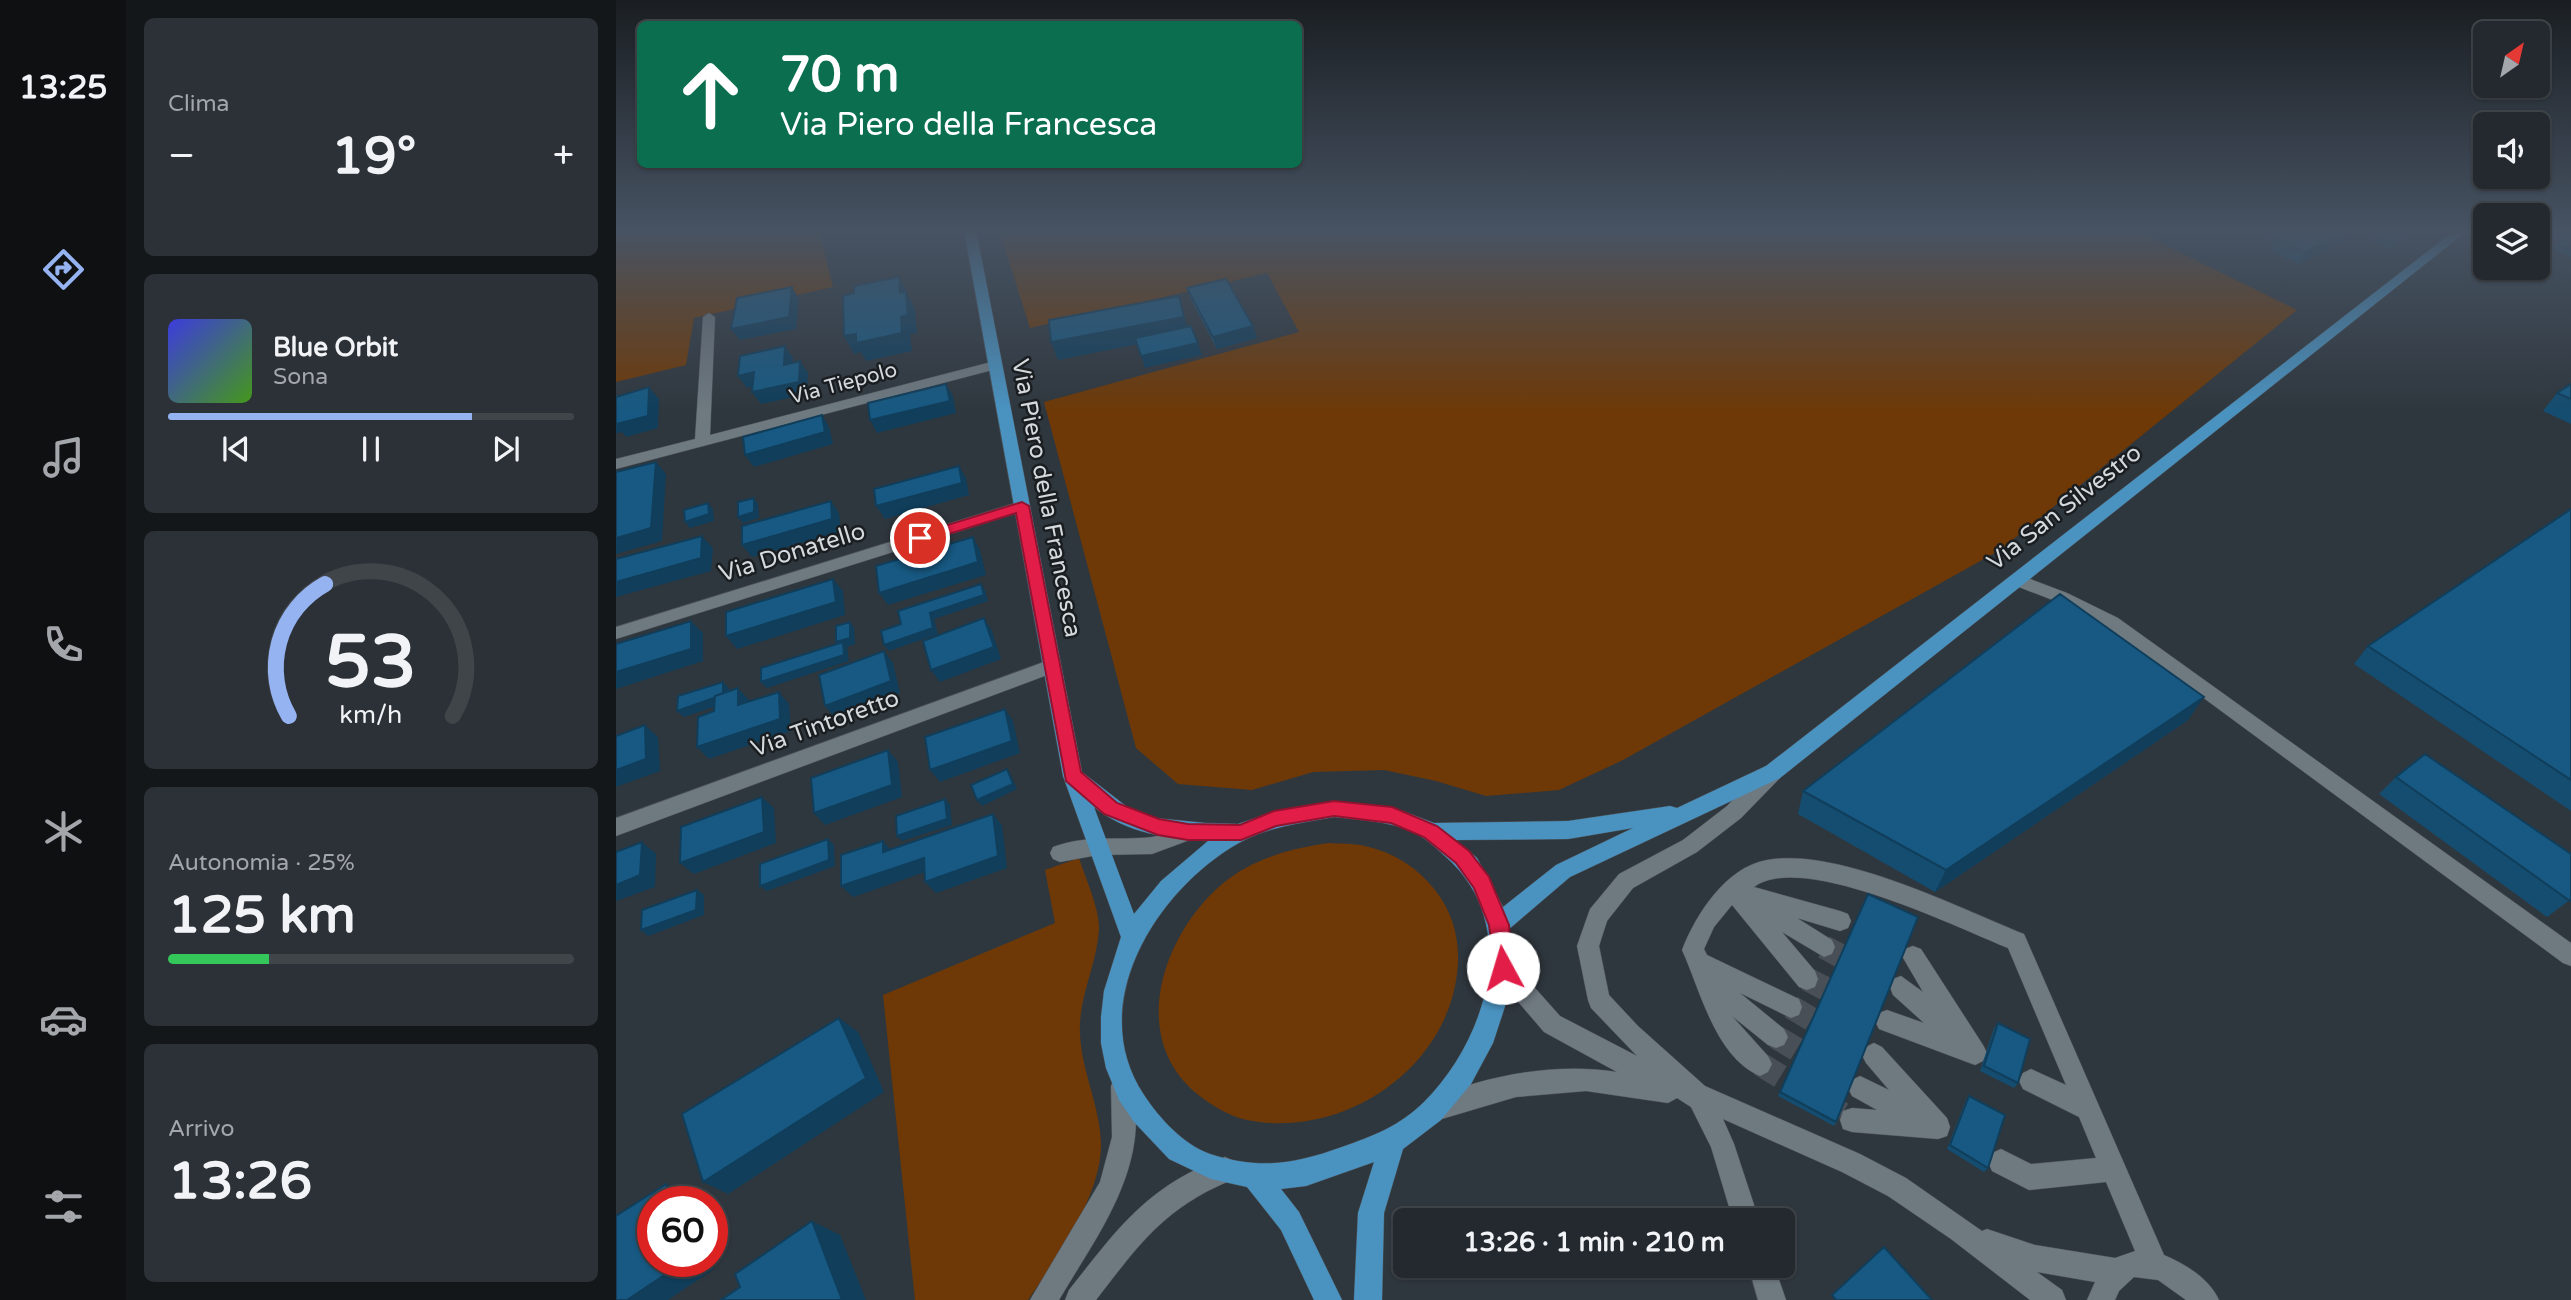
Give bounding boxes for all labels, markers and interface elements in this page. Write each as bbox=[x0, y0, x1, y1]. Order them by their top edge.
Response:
north arrow bbox=[2473, 21, 2550, 98]
map controls bbox=[2473, 21, 2550, 280]
text: 70 m bbox=[780, 46, 899, 105]
icon: ahead bbox=[665, 49, 756, 140]
text: 13:25 bbox=[19, 69, 107, 107]
text: Clima bbox=[168, 90, 229, 118]
text: Via Piero della Francesca bbox=[780, 106, 1157, 144]
button: sound bbox=[2473, 112, 2550, 189]
text: 19° bbox=[331, 125, 416, 188]
text: − bbox=[168, 133, 195, 179]
text: + bbox=[553, 133, 574, 179]
button: layers bbox=[2473, 203, 2550, 280]
icon: directions bbox=[39, 245, 88, 294]
text: Blue Orbit bbox=[273, 332, 398, 363]
street label: Via Piero della Francesca bbox=[1005, 356, 1088, 640]
street label: Via Tiepolo bbox=[786, 357, 900, 410]
text: Sona bbox=[273, 363, 328, 391]
icon: previous bbox=[217, 430, 255, 468]
icon: pause bbox=[352, 430, 390, 468]
icon: next bbox=[487, 430, 525, 468]
icon: music bbox=[39, 433, 88, 482]
street label: Via San Silvestro bbox=[1981, 438, 2147, 577]
pin bbox=[890, 508, 950, 568]
street label: Via Donatello bbox=[716, 517, 869, 588]
icon: arrive bbox=[901, 519, 939, 557]
text: 53 bbox=[325, 619, 417, 707]
icon: phone bbox=[39, 620, 88, 669]
street label: Via Tintoretto bbox=[747, 683, 903, 764]
text: km/h bbox=[340, 700, 402, 730]
icon: climate bbox=[39, 807, 88, 856]
text: Autonomia · 25% bbox=[168, 849, 355, 877]
text: 125 km bbox=[168, 884, 356, 947]
position arrow bbox=[1466, 931, 1540, 1005]
icon: car bbox=[39, 995, 88, 1044]
text: Arrivo bbox=[168, 1115, 234, 1143]
text: 13:26 bbox=[168, 1150, 312, 1213]
icon: filters bbox=[39, 1182, 88, 1231]
speed limit sign: 60 bbox=[637, 1186, 728, 1277]
text: 13:26 · 1 min · 210 m bbox=[1463, 1227, 1725, 1258]

